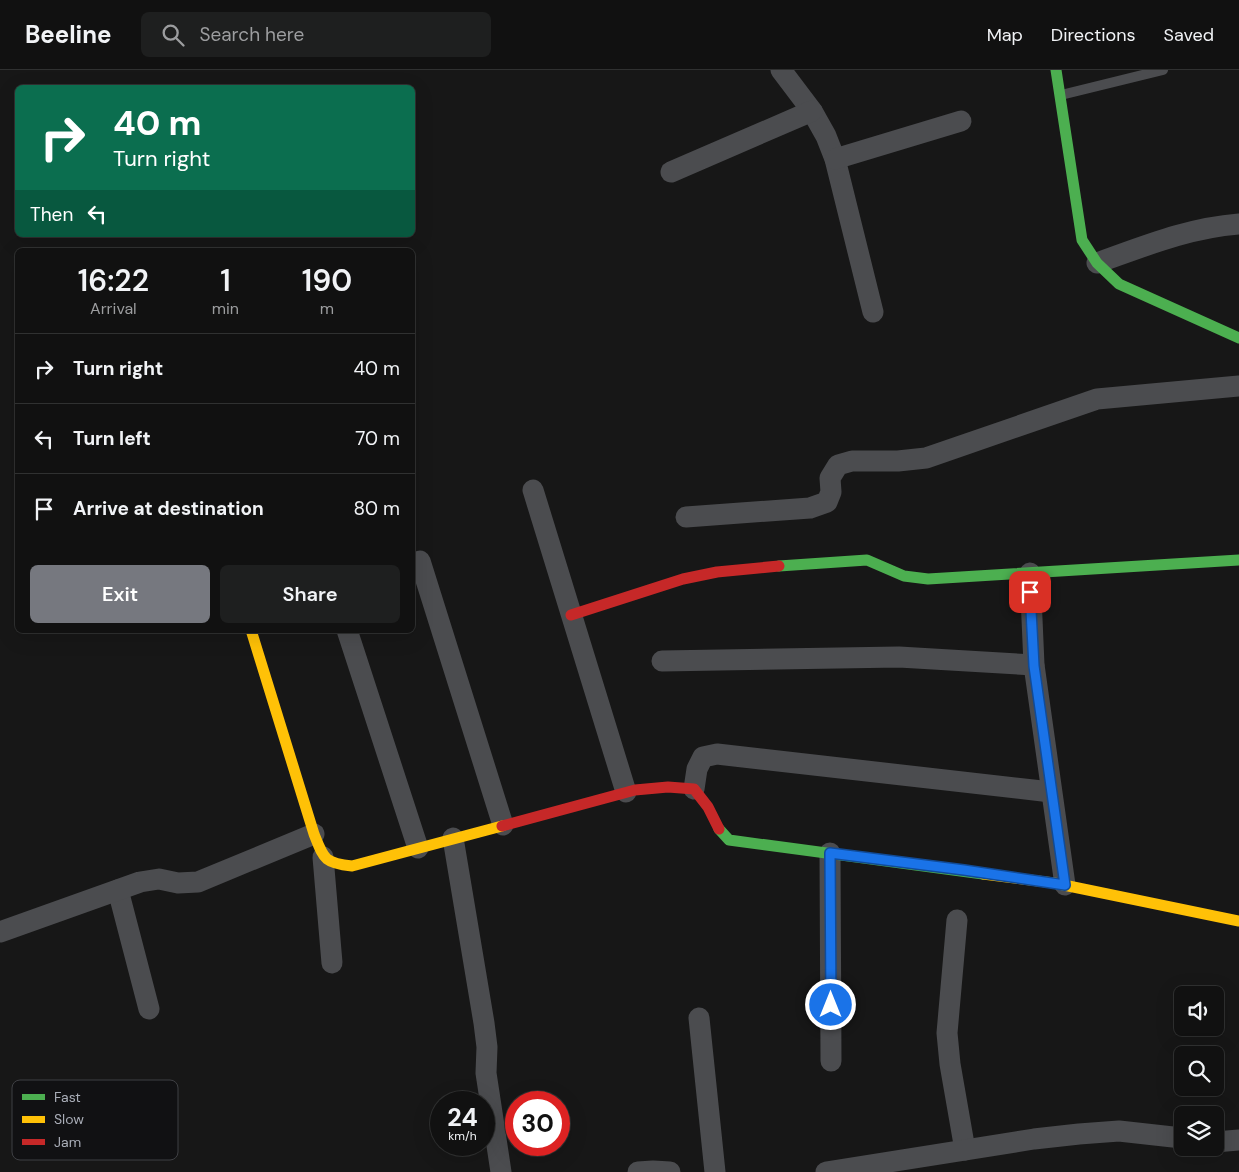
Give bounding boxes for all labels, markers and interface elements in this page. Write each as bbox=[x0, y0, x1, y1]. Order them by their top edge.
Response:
search box bbox=[141, 12, 491, 57]
text: Beeline bbox=[25, 19, 111, 50]
icon: search bbox=[159, 21, 187, 49]
text: Search here bbox=[199, 22, 304, 47]
text: Map bbox=[987, 23, 1023, 47]
text: Directions bbox=[1051, 23, 1136, 47]
text: Saved bbox=[1164, 23, 1214, 47]
text: 40 m bbox=[113, 100, 202, 146]
icon: right bbox=[30, 105, 95, 170]
text: Turn right bbox=[113, 144, 210, 173]
icon: left bbox=[83, 200, 111, 228]
text: Then bbox=[30, 202, 73, 227]
text: 16:22 bbox=[78, 261, 149, 300]
text: 1 bbox=[220, 261, 231, 300]
text: 190 bbox=[302, 261, 352, 300]
text: Arrival bbox=[90, 298, 137, 319]
text: min bbox=[212, 298, 239, 319]
text: m bbox=[320, 298, 334, 319]
icon: right bbox=[30, 355, 58, 383]
text: Turn right bbox=[73, 356, 163, 381]
text: 40 m bbox=[353, 356, 400, 381]
icon: left bbox=[30, 425, 58, 453]
text: Turn left bbox=[73, 426, 151, 451]
text: 70 m bbox=[355, 426, 400, 451]
icon: arrive bbox=[30, 495, 58, 523]
text: Arrive at destination bbox=[73, 496, 264, 521]
text: 80 m bbox=[353, 496, 400, 521]
button: Exit bbox=[30, 565, 210, 623]
button: Share bbox=[220, 565, 400, 623]
pin bbox=[1009, 571, 1051, 613]
icon: arrive bbox=[1016, 578, 1044, 606]
position arrow bbox=[804, 978, 856, 1030]
map controls bbox=[1174, 986, 1224, 1156]
button: sound bbox=[1174, 986, 1224, 1036]
button: search bbox=[1174, 1046, 1224, 1096]
legend bbox=[12, 1080, 178, 1160]
text: Fast bbox=[54, 1088, 81, 1106]
speed limit sign: 30 bbox=[505, 1091, 570, 1156]
text: 24 bbox=[447, 1101, 478, 1134]
button: layers bbox=[1174, 1106, 1224, 1156]
text: Slow bbox=[54, 1110, 84, 1128]
text: km/h bbox=[448, 1128, 477, 1144]
text: Jam bbox=[54, 1133, 81, 1151]

